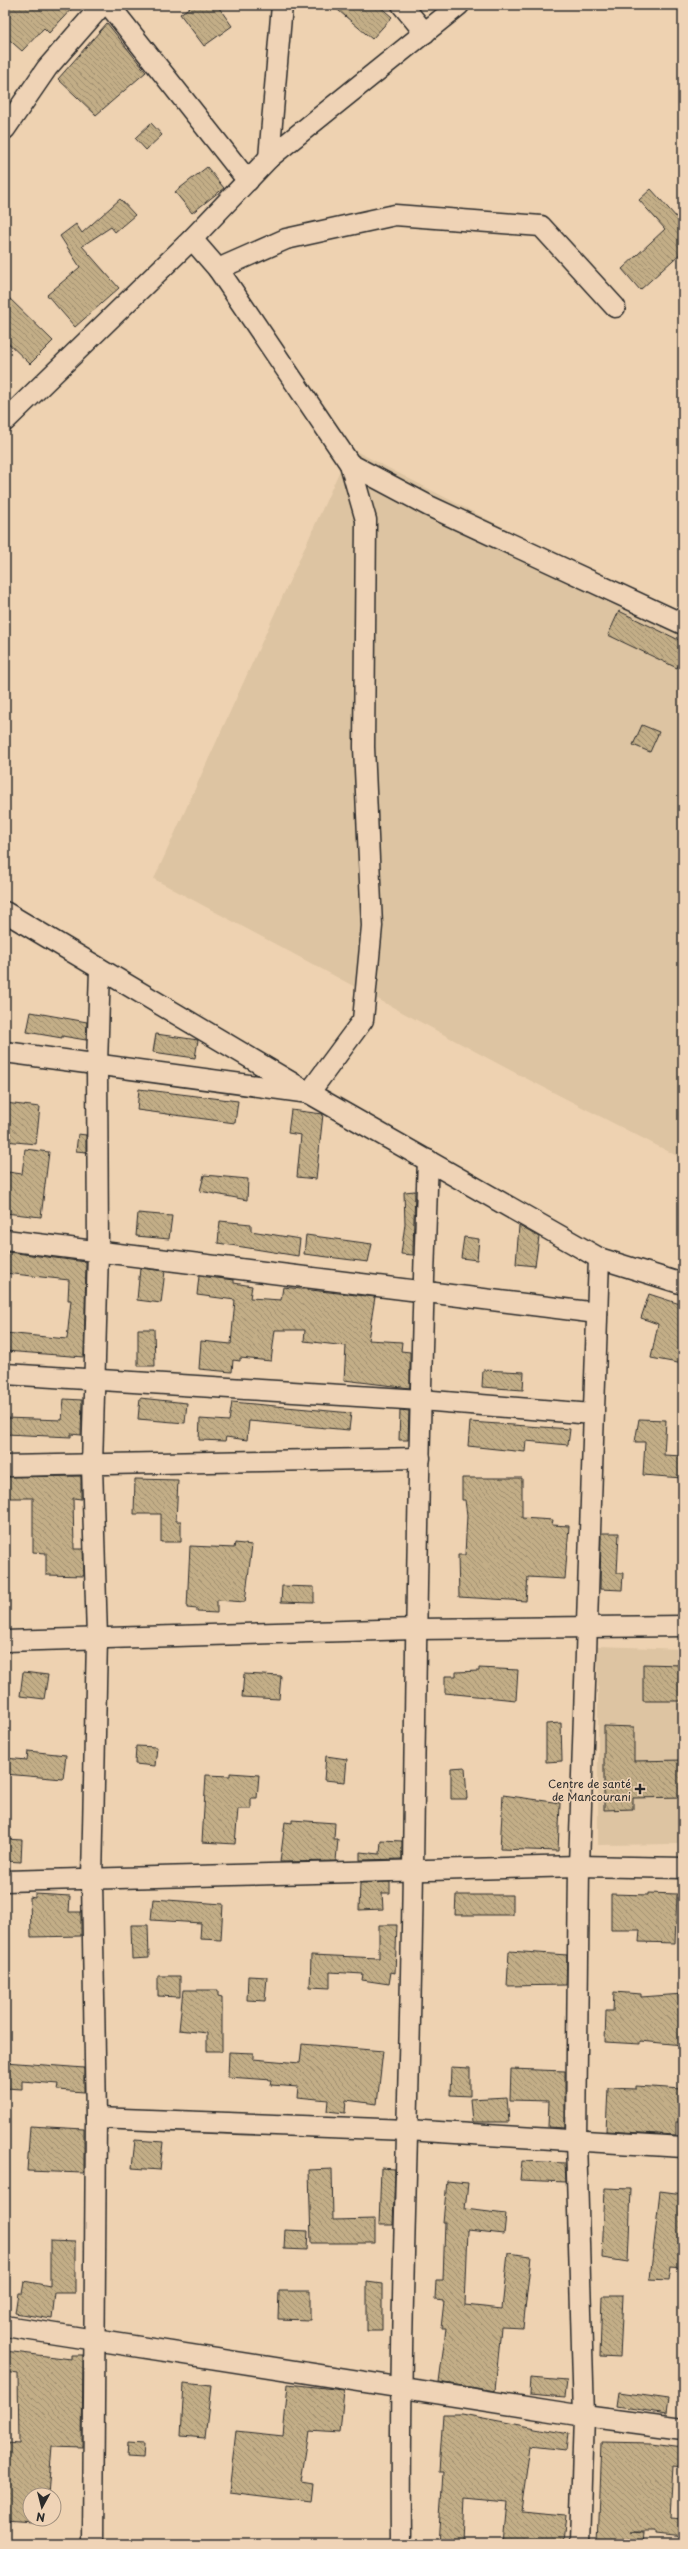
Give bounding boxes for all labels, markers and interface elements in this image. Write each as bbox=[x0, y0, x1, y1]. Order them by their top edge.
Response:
place label: Centre de santé de Mancourani bbox=[548, 1775, 631, 1805]
marker: Centre de santé de Mancourani bbox=[634, 1783, 646, 1795]
north arrow bbox=[22, 2487, 62, 2527]
text: N bbox=[35, 2508, 46, 2526]

